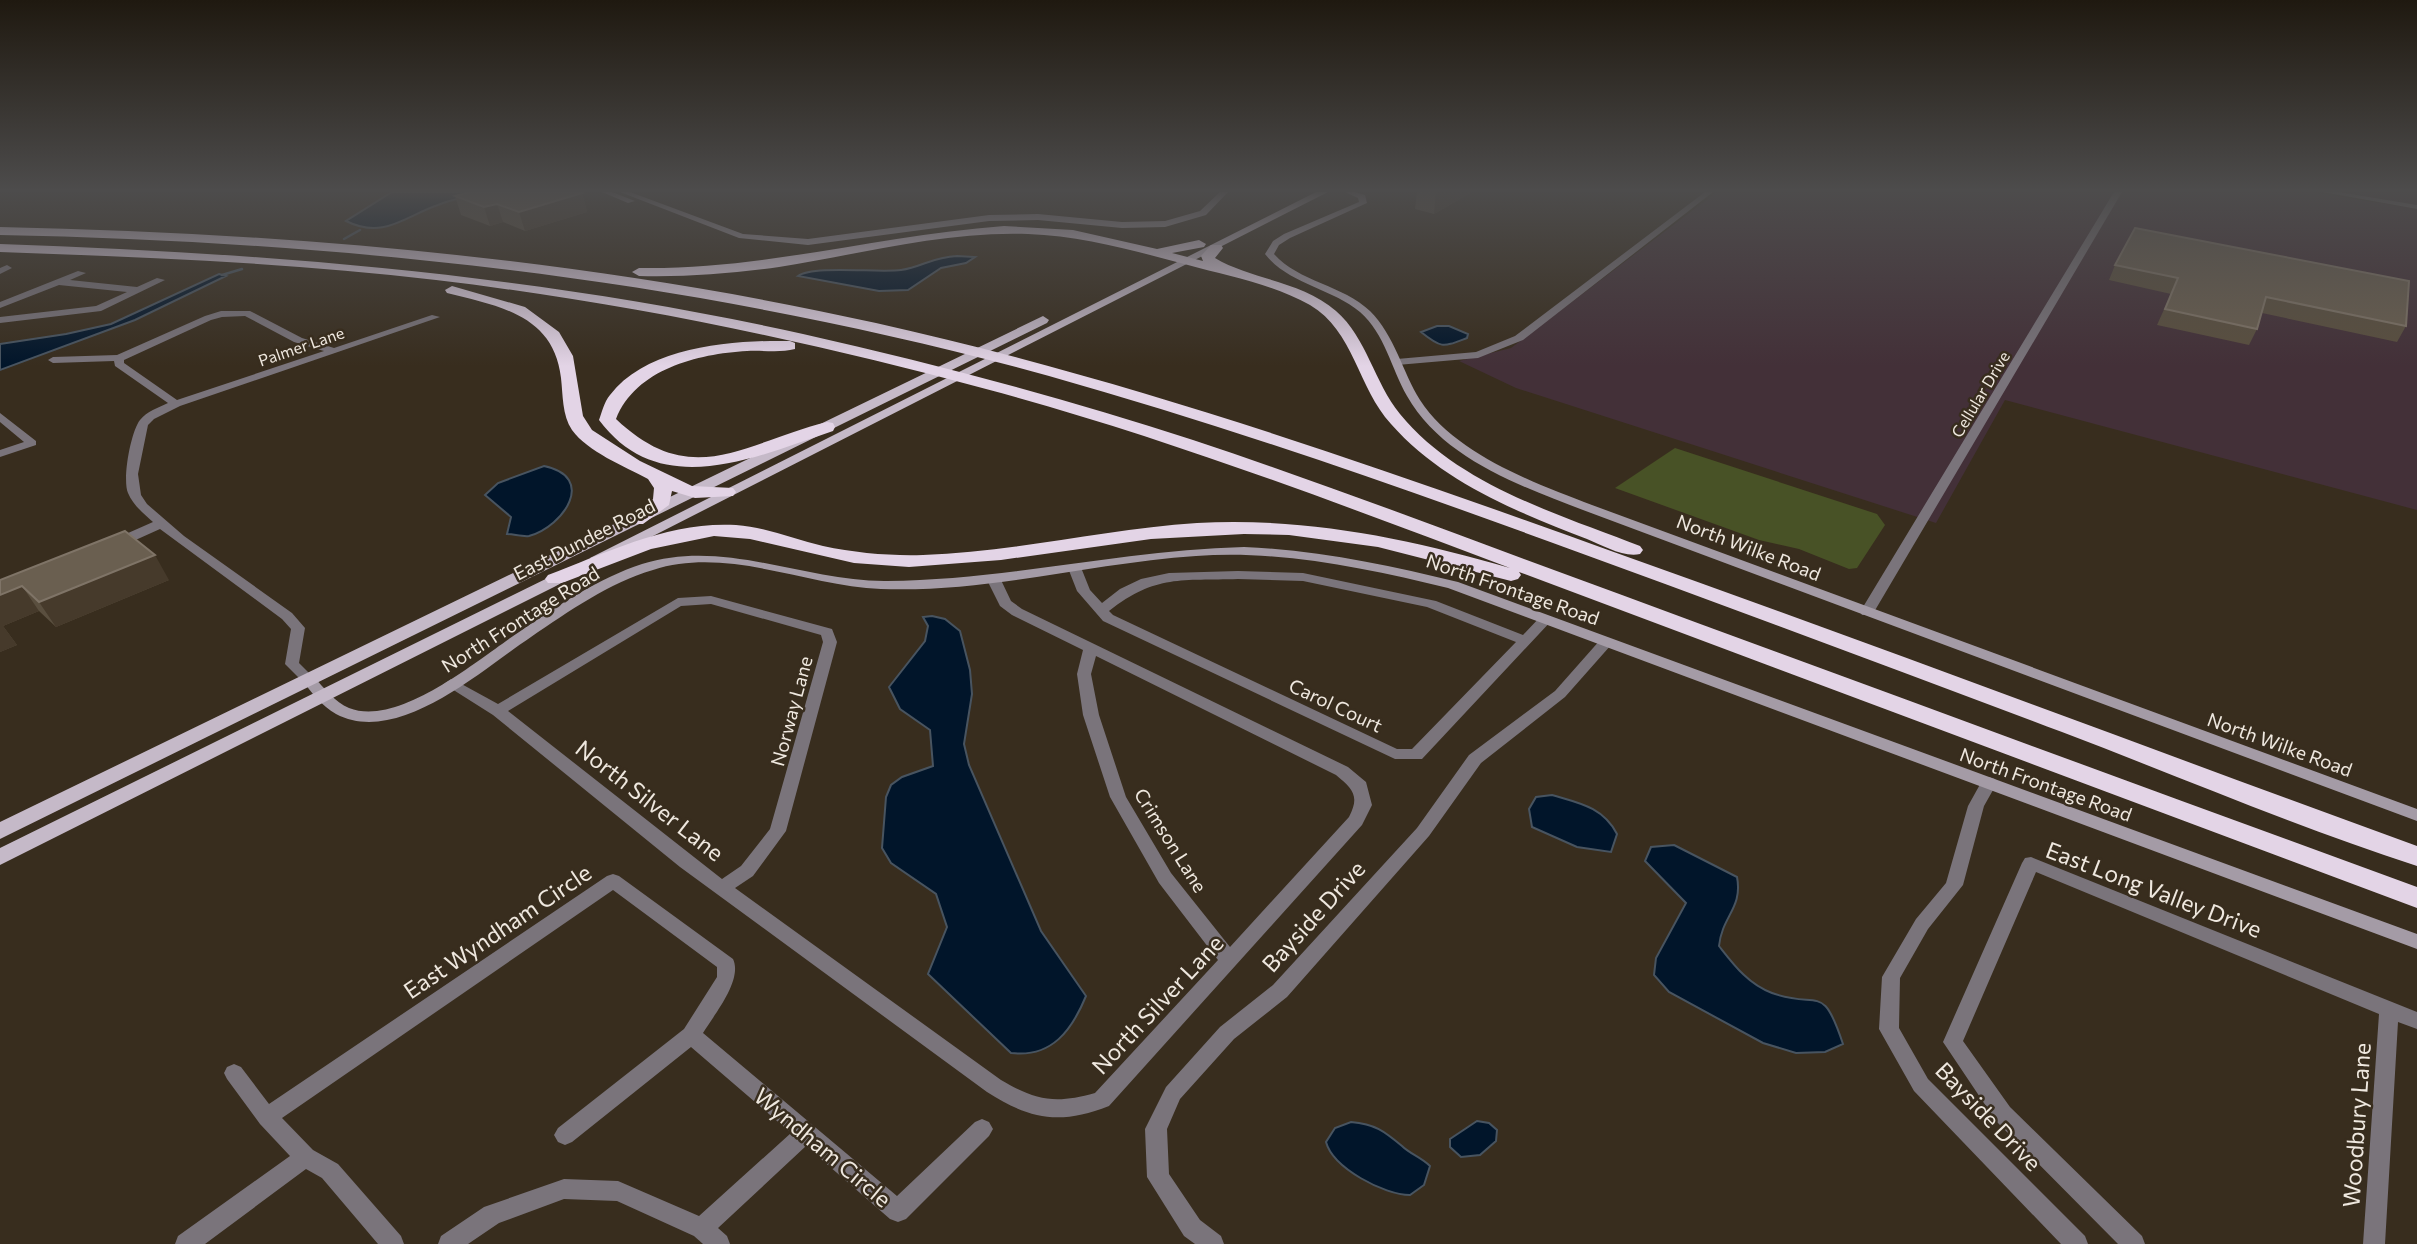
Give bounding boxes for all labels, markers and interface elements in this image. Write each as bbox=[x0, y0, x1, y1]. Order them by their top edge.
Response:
street label: Palmer Lane bbox=[256, 322, 346, 370]
street label: Cellular Drive bbox=[1947, 348, 2013, 440]
street label: East Dundee Road bbox=[509, 493, 659, 585]
street label: North Wilke Road bbox=[1674, 509, 1824, 585]
street label: North Frontage Road bbox=[1423, 549, 1603, 629]
street label: North Frontage Road bbox=[437, 561, 603, 677]
street label: Norway Lane bbox=[765, 653, 817, 769]
street label: Carol Court bbox=[1286, 673, 1387, 737]
street label: North Wilke Road bbox=[2204, 707, 2356, 781]
street label: North Silver Lane bbox=[570, 734, 730, 866]
street label: North Frontage Road bbox=[1957, 742, 2135, 826]
street label: Crimson Lane bbox=[1130, 784, 1212, 896]
street label: East Long Valley Drive bbox=[2042, 835, 2266, 943]
street label: Bayside Drive bbox=[1256, 855, 1370, 977]
street label: East Wyndham Circle bbox=[398, 858, 596, 1004]
street label: North Silver Lane bbox=[1085, 929, 1229, 1079]
street label: Woodbury Lane bbox=[2336, 1042, 2376, 1208]
street label: Bayside Drive bbox=[1930, 1056, 2048, 1176]
street label: Wyndham Circle bbox=[749, 1081, 897, 1213]

